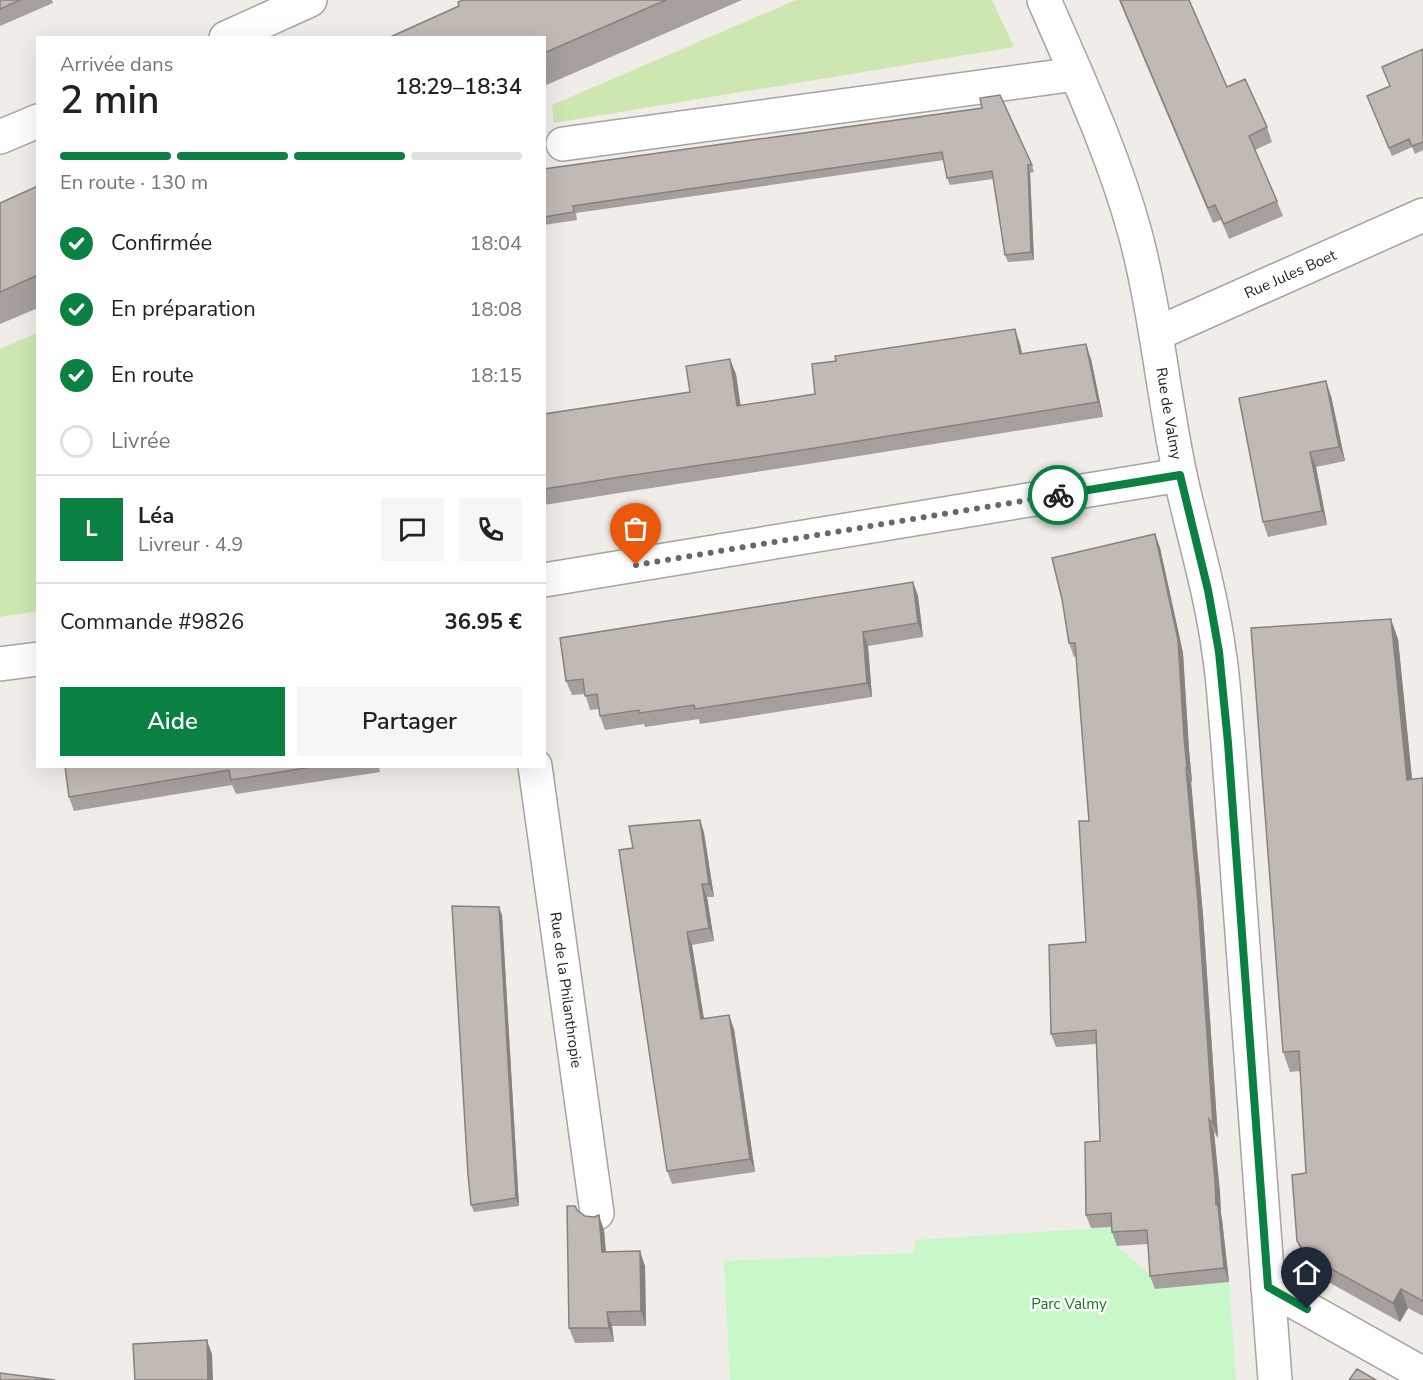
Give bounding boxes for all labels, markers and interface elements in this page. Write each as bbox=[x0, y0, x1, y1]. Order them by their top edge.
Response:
text: Arrivée dans bbox=[60, 51, 173, 78]
text: 18:29–18:34 bbox=[395, 72, 522, 102]
text: 2 min bbox=[60, 74, 159, 127]
text: En route · 130 m bbox=[60, 169, 208, 196]
icon: check bbox=[60, 227, 93, 260]
text: Confirmée bbox=[111, 228, 212, 258]
text: 18:04 bbox=[469, 230, 522, 257]
street label: Rue Jules Boet bbox=[1241, 245, 1340, 303]
icon: check bbox=[60, 293, 93, 326]
text: En préparation bbox=[111, 294, 256, 324]
text: 18:08 bbox=[469, 296, 522, 323]
icon: check bbox=[60, 359, 93, 392]
text: En route bbox=[111, 360, 194, 390]
text: 18:15 bbox=[469, 362, 522, 389]
street label: Rue de Valmy bbox=[1151, 366, 1187, 461]
text: Livrée bbox=[111, 426, 171, 456]
courier bbox=[1028, 465, 1088, 525]
icon: bike bbox=[1042, 479, 1075, 512]
button: chat bbox=[381, 498, 444, 561]
button: phone bbox=[459, 498, 522, 561]
text: Léa bbox=[138, 501, 174, 531]
pin bbox=[610, 503, 661, 565]
icon: bag bbox=[619, 512, 652, 545]
text: L bbox=[85, 514, 98, 544]
text: Livreur · 4.9 bbox=[138, 531, 243, 558]
text: Commande #9826 bbox=[60, 607, 244, 637]
text: 36.95 € bbox=[445, 607, 522, 637]
button: Aide bbox=[60, 687, 285, 756]
button: Partager bbox=[297, 687, 522, 756]
street label: Rue de la Philanthropie bbox=[545, 911, 587, 1069]
pin bbox=[1281, 1247, 1332, 1309]
icon: home bbox=[1290, 1256, 1323, 1289]
park label: Parc Valmy bbox=[1031, 1294, 1107, 1314]

